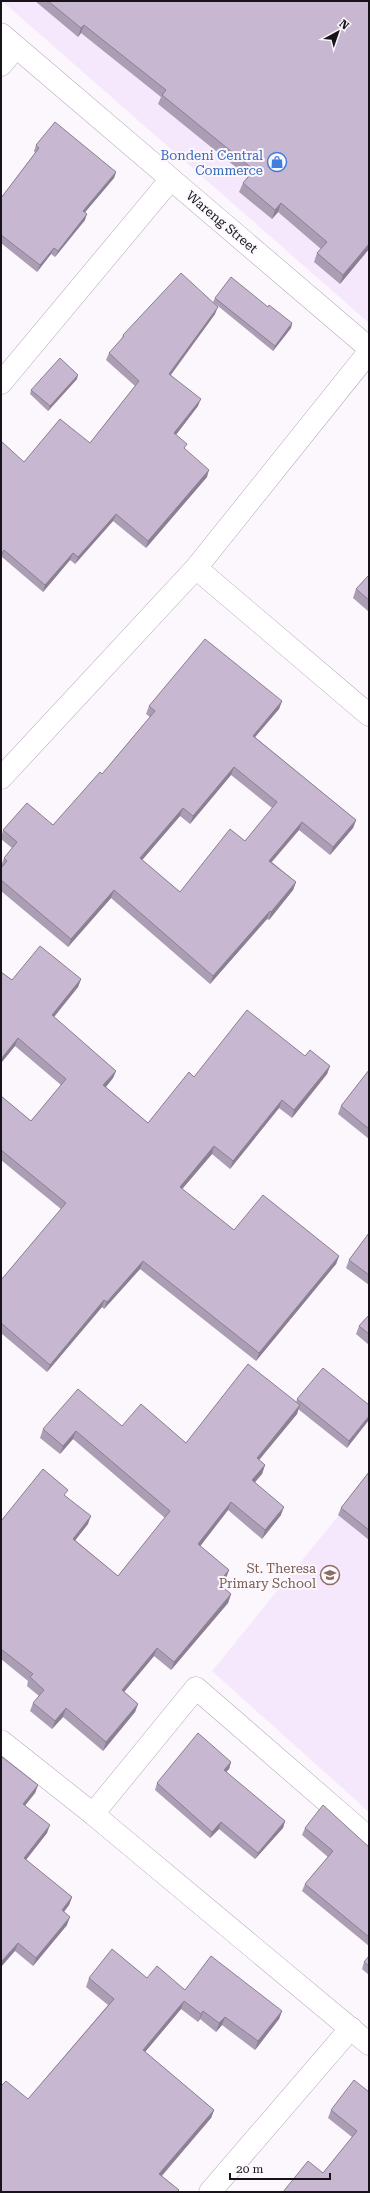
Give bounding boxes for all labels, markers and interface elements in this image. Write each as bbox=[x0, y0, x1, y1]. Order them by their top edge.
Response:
north arrow bbox=[318, 12, 358, 52]
text: N bbox=[337, 17, 352, 33]
place label: Bondeni Central Commerce bbox=[161, 148, 263, 178]
shop icon: Bondeni Central Commerce bbox=[266, 151, 288, 173]
street label: Wareng Street bbox=[183, 188, 261, 256]
place label: St. Theresa Primary School bbox=[219, 1561, 316, 1591]
school or university icon: St. Theresa Primary School bbox=[319, 1564, 341, 1586]
scale bar bbox=[230, 2155, 330, 2181]
text: 20 m bbox=[236, 2162, 263, 2176]

